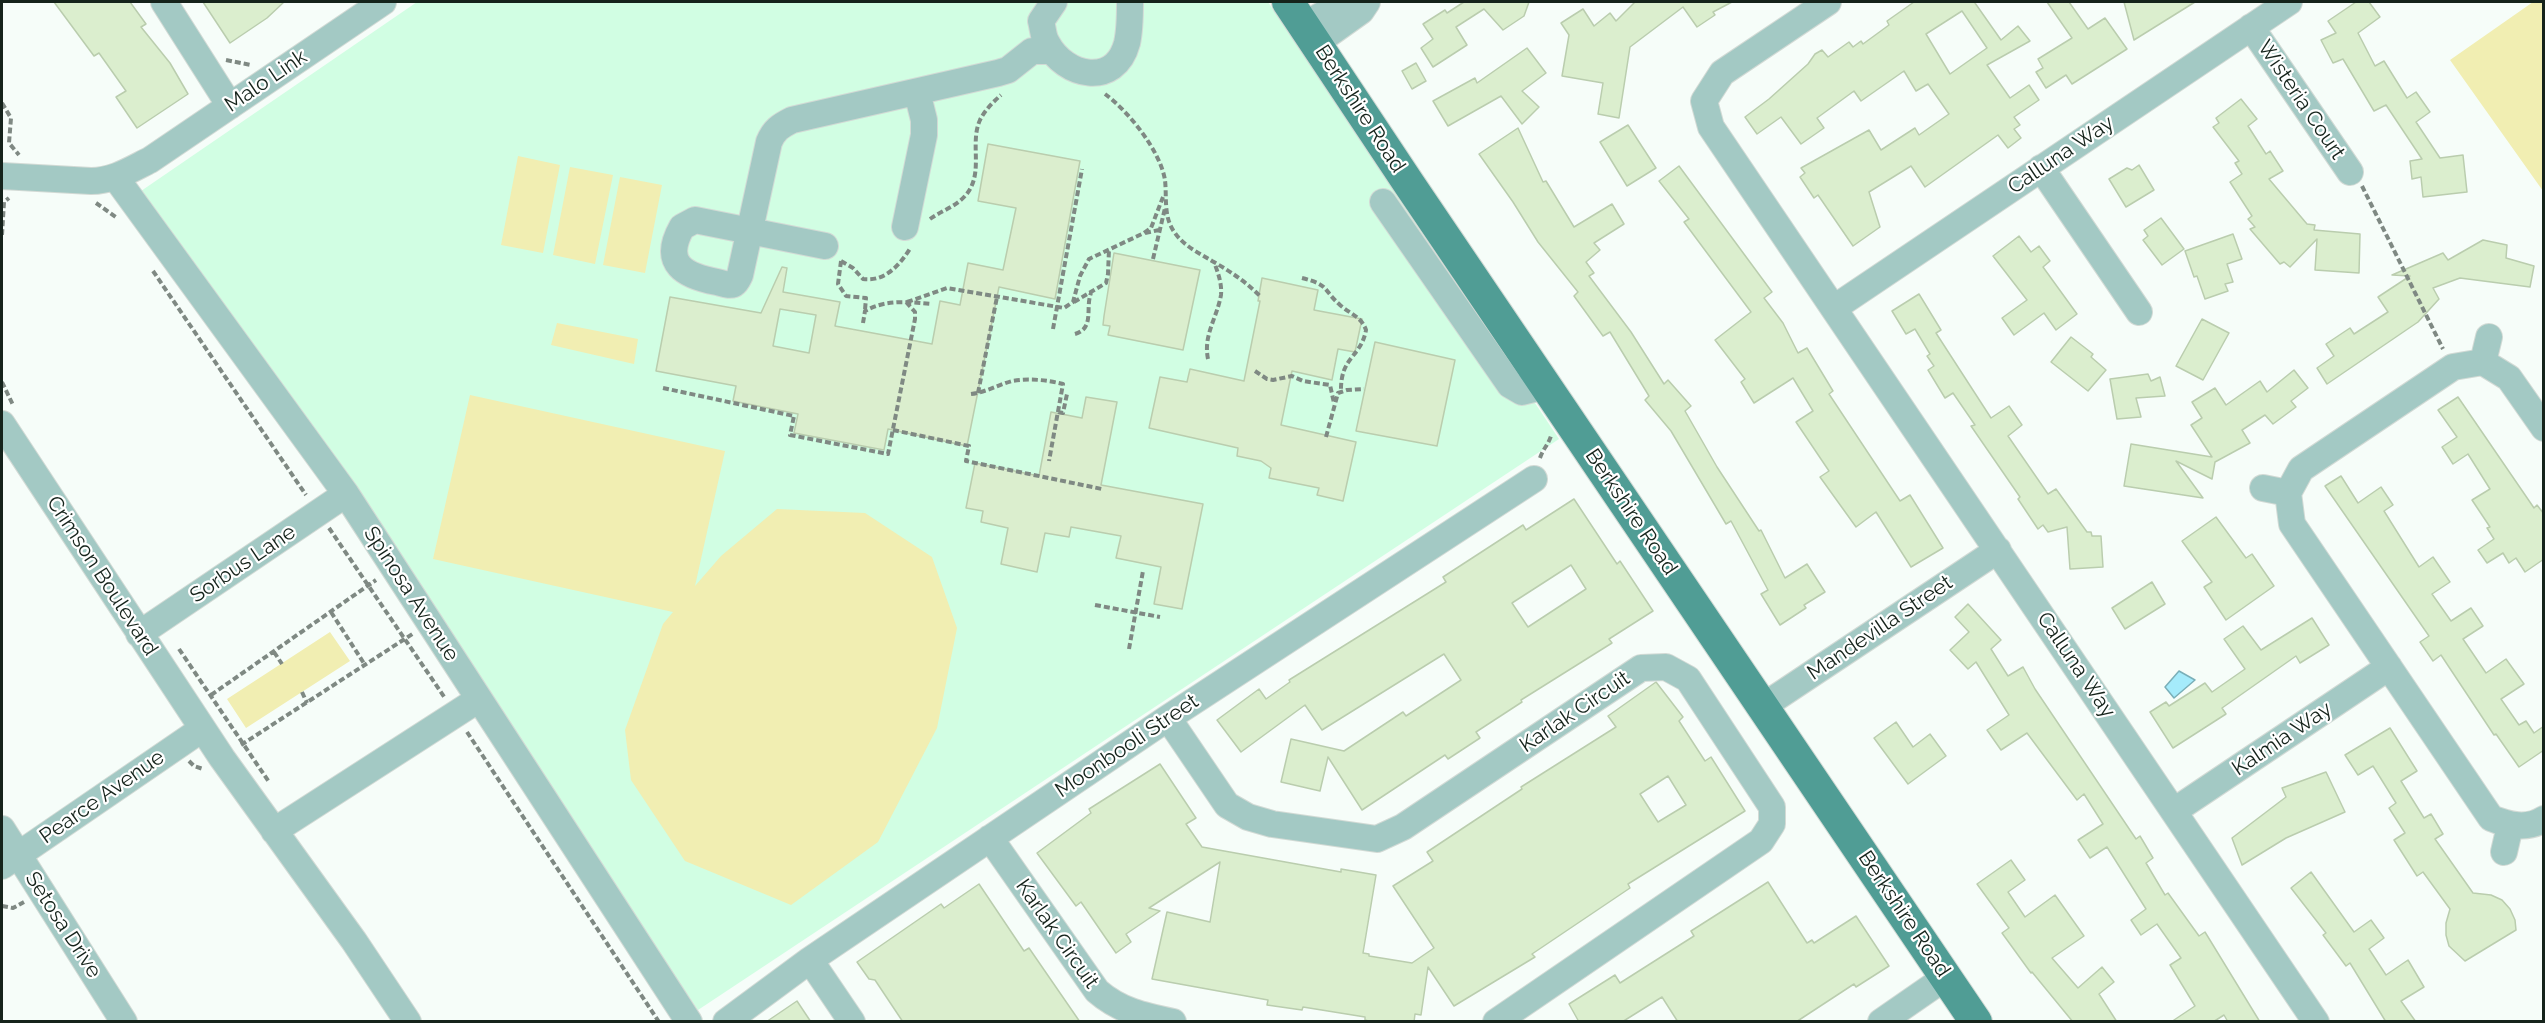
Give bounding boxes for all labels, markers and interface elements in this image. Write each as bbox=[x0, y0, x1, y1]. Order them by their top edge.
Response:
street label: Wisteria Court bbox=[2252, 36, 2350, 164]
street label: Berkshire Road bbox=[1309, 41, 1411, 177]
street label: Malo Link bbox=[220, 44, 312, 118]
street label: Calluna Way bbox=[2003, 110, 2119, 200]
street label: Berkshire Road bbox=[1579, 444, 1683, 580]
street label: Crimson Boulevard bbox=[41, 492, 163, 660]
street label: Sorbus Lane bbox=[185, 519, 301, 609]
street label: Spinosa Avenue bbox=[358, 522, 464, 666]
street label: Mandevilla Street bbox=[1803, 570, 1957, 686]
street label: Calluna Way bbox=[2031, 607, 2121, 723]
street label: Karlak Circuit bbox=[1515, 666, 1635, 758]
street label: Moonbooli Street bbox=[1051, 689, 1203, 803]
street label: Kalmia Way bbox=[2227, 696, 2337, 782]
street label: Pearce Avenue bbox=[35, 745, 169, 849]
street label: Berkshire Road bbox=[1852, 846, 1956, 982]
street label: Setosa Drive bbox=[19, 867, 107, 983]
street label: Karlak Circuit bbox=[1010, 875, 1104, 993]

